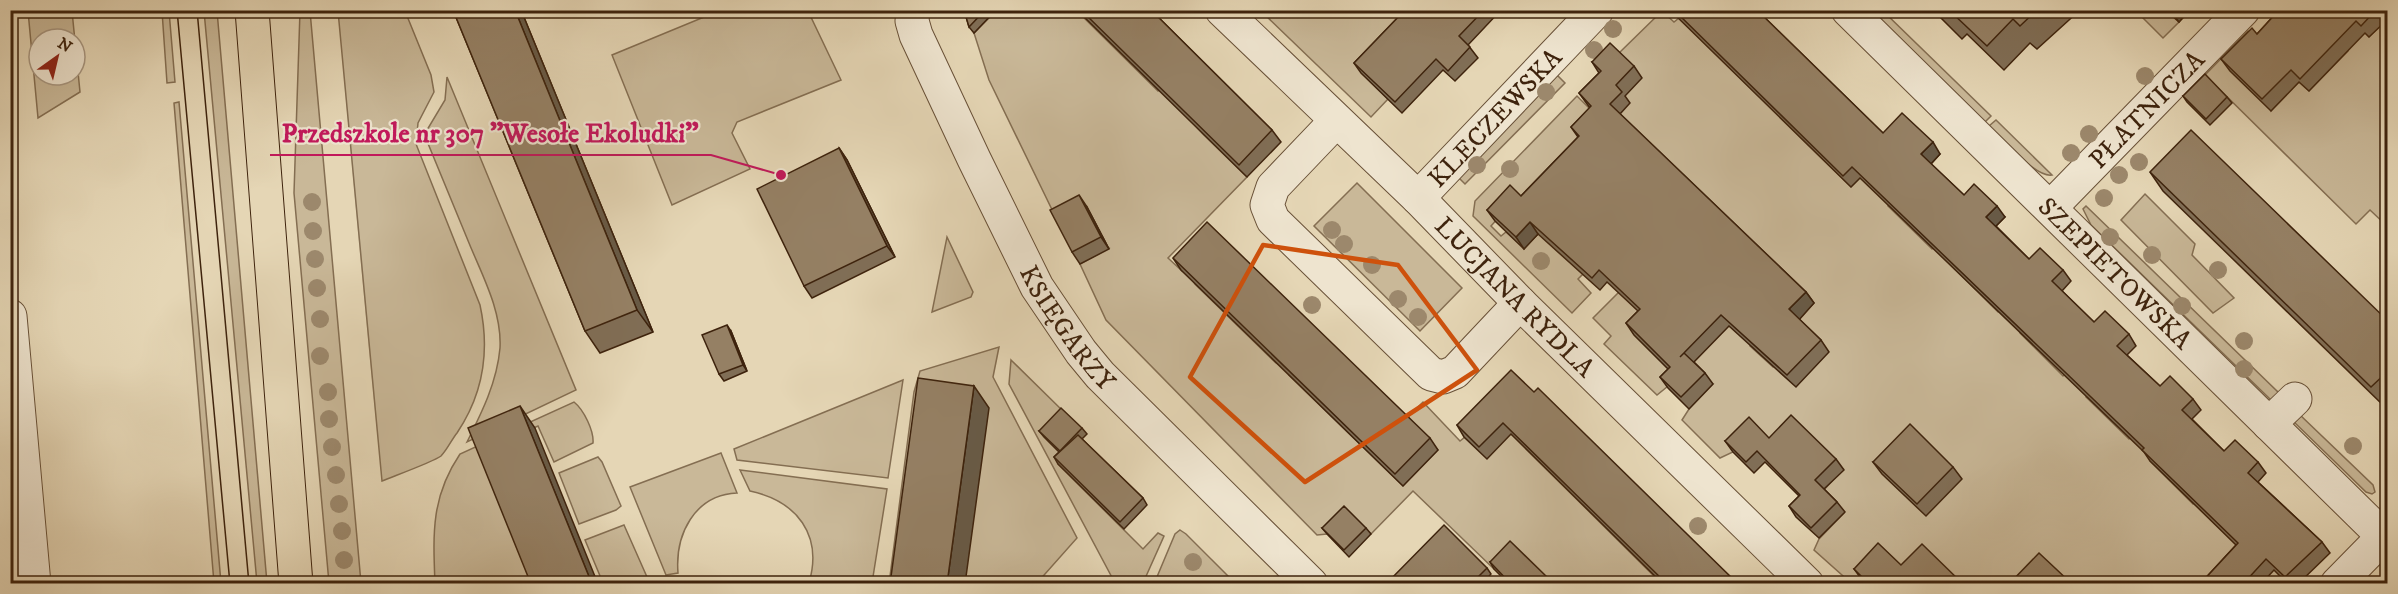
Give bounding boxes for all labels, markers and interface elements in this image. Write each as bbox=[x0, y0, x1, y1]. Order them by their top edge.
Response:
north arrow bbox=[27, 27, 87, 87]
text: N bbox=[54, 33, 76, 57]
street label: KLECZEWSKA bbox=[1422, 42, 1570, 195]
street label: PŁATNICZA bbox=[2082, 44, 2213, 176]
callout: Przedszkole nr 307 "Wesołe Ekoludki" bbox=[270, 110, 711, 155]
text: Przedszkole nr 307 "Wesołe Ekoludki" bbox=[281, 117, 699, 151]
street label: SZEPIETOWSKA bbox=[2030, 191, 2199, 357]
street label: LUCJANA RYDLA bbox=[1427, 210, 1601, 385]
street label: KSIĘGARZY bbox=[1011, 260, 1122, 399]

